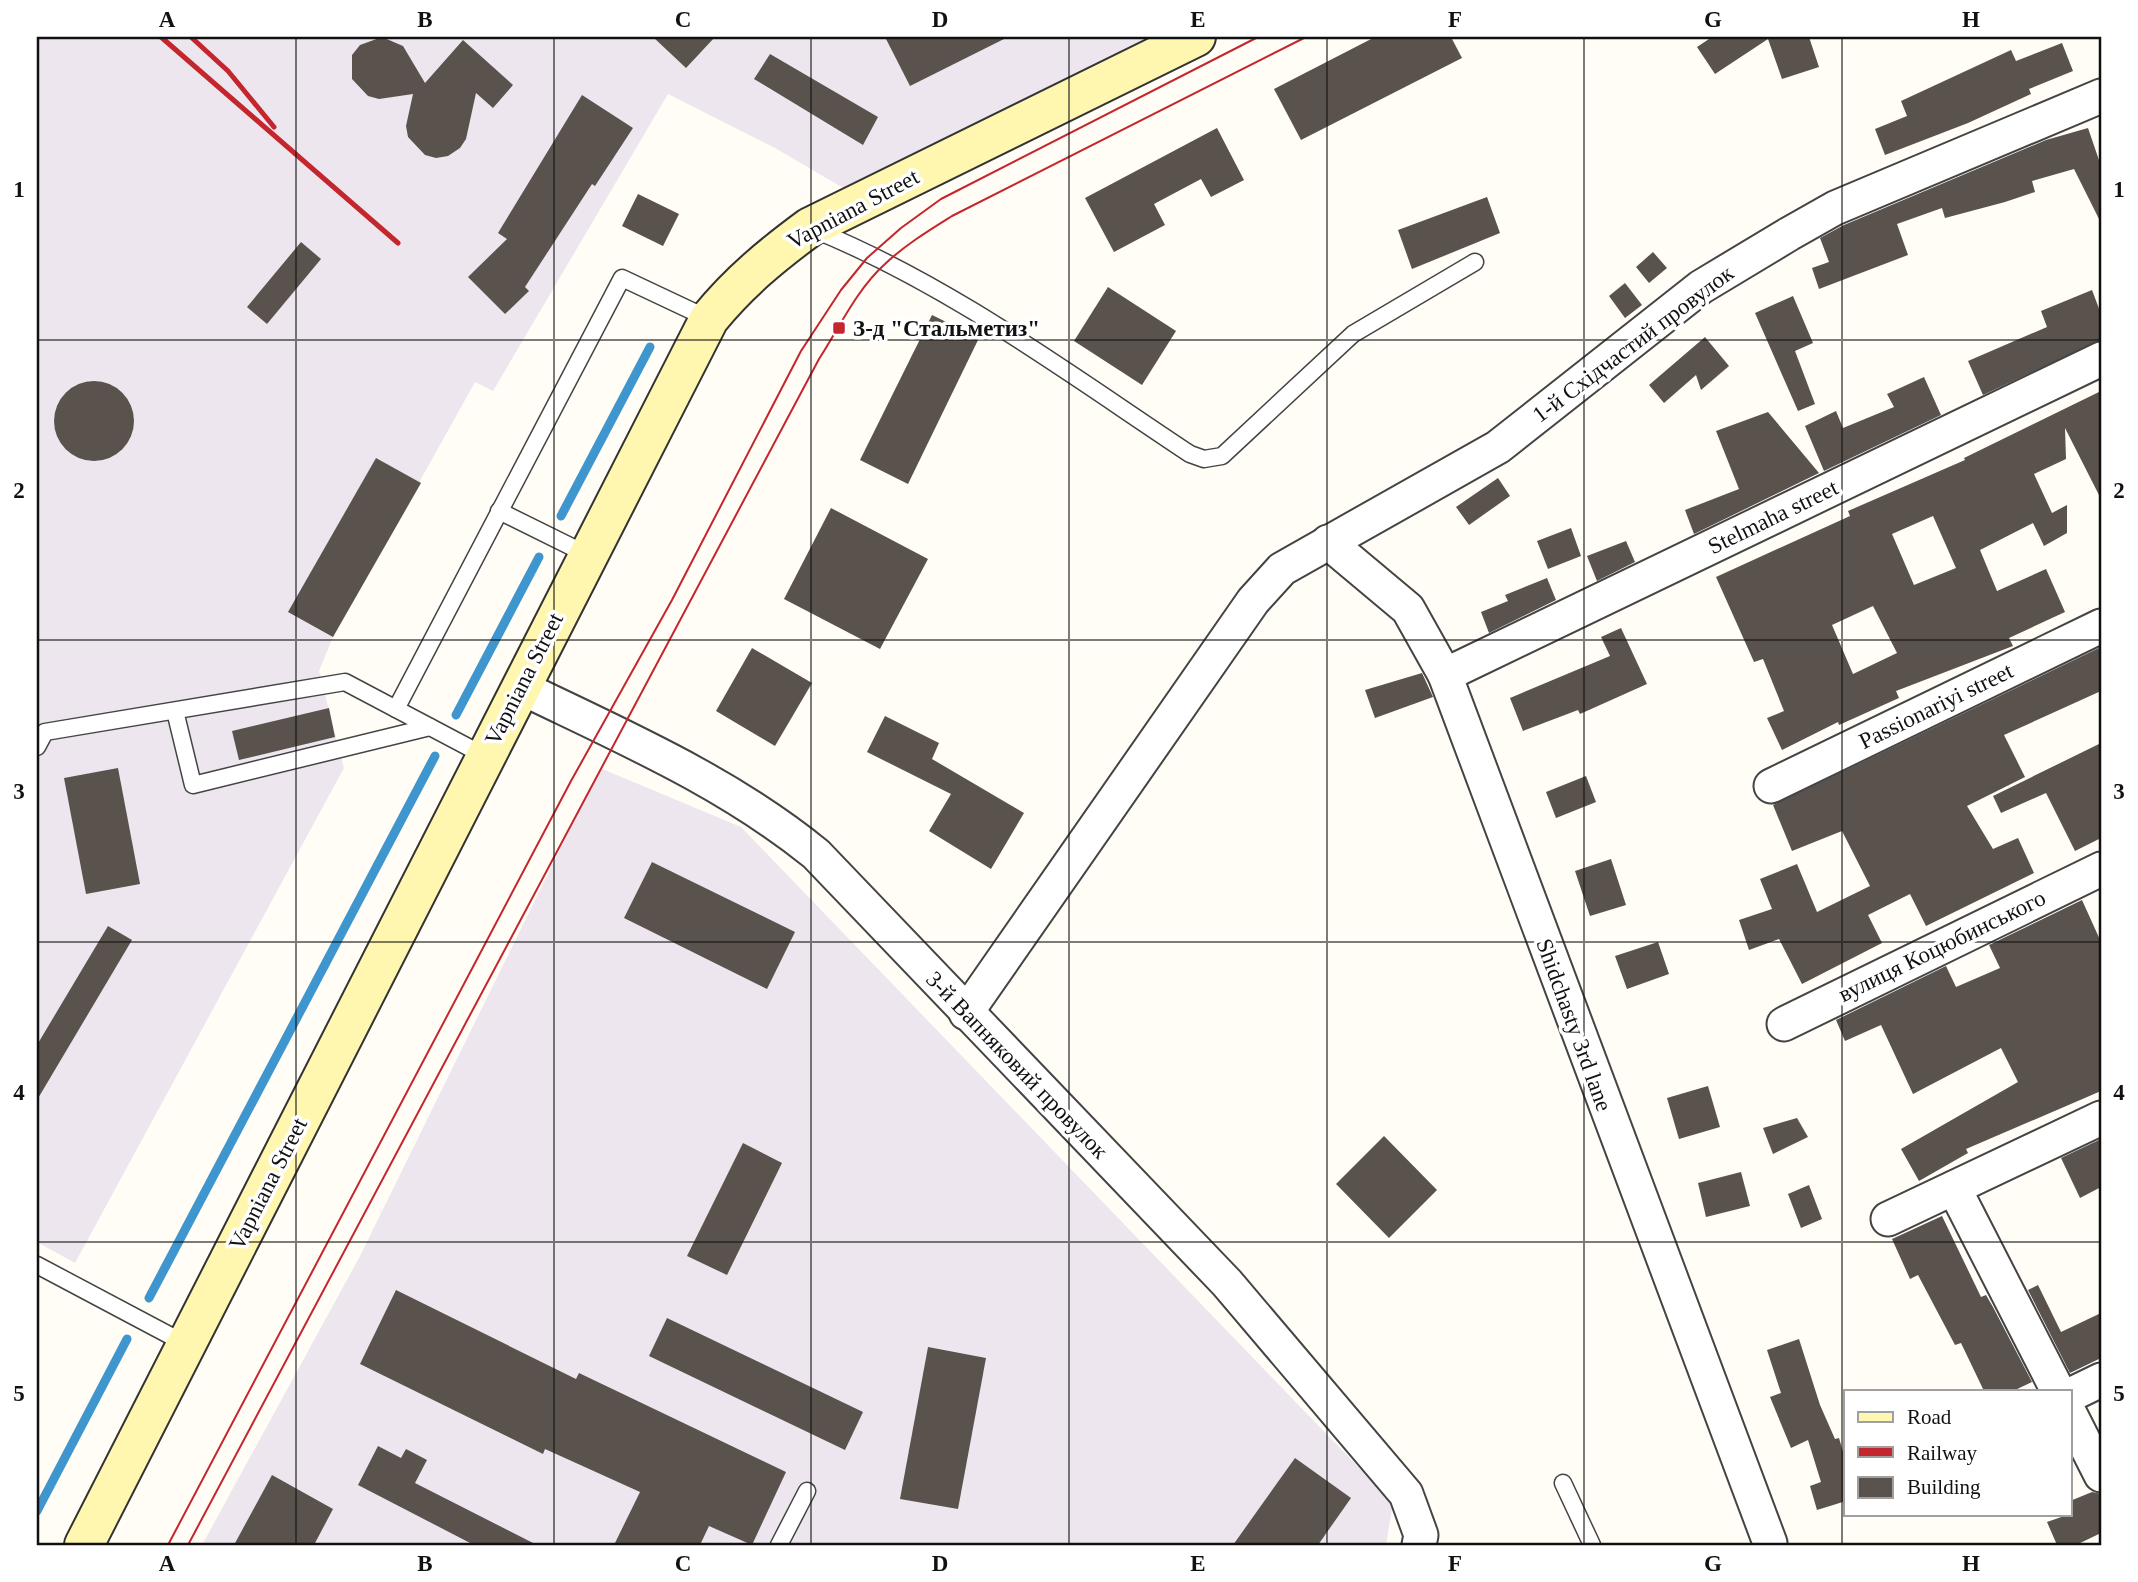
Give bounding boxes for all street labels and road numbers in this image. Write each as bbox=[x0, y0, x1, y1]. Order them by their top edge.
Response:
street label: Vapniana Street bbox=[783, 164, 923, 254]
street label: 1-й Східчастий провулок bbox=[1528, 260, 1739, 428]
street label: Stelmaha street bbox=[1704, 475, 1842, 559]
street label: Vapniana Street bbox=[480, 608, 568, 749]
street label: Passionariyi street bbox=[1855, 658, 2018, 754]
street label: вулиця Коцюбинського bbox=[1834, 885, 2050, 1007]
street label: Shidchasty 3rd lane bbox=[1531, 935, 1617, 1115]
street label: 3-й Вапняковий провулок bbox=[921, 966, 1114, 1164]
street label: Vapniana Street bbox=[224, 1113, 312, 1254]

